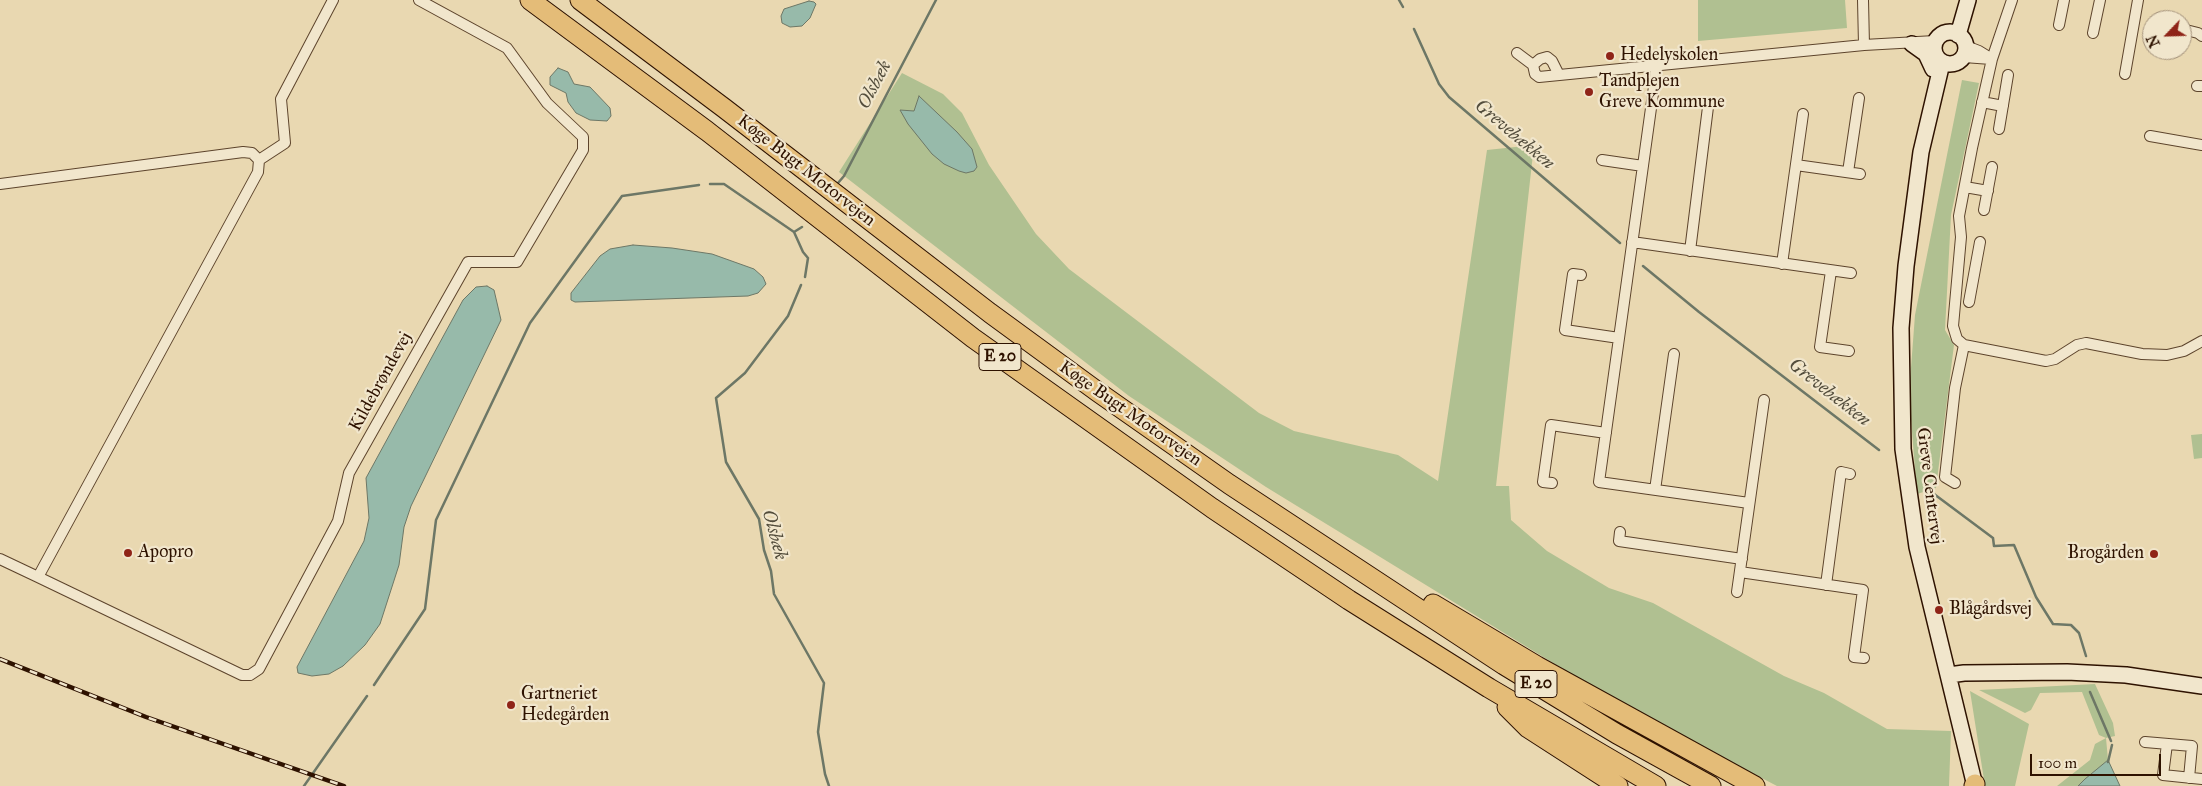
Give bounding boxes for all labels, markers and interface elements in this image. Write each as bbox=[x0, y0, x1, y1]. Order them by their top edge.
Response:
north arrow bbox=[2142, 10, 2192, 60]
text: N bbox=[2144, 32, 2164, 50]
place label: Hedelyskolen bbox=[1620, 45, 1718, 67]
marker: Hedelyskolen bbox=[1604, 50, 1616, 62]
water label: Olsbæk bbox=[853, 57, 897, 113]
place label: Tandplejen Greve Kommune bbox=[1599, 71, 1725, 114]
marker: Tandplejen Greve Kommune bbox=[1583, 86, 1595, 98]
water label: Grevebækken bbox=[1469, 95, 1559, 175]
street label: Køge Bugt Motorvejen bbox=[733, 110, 879, 232]
street label: Kildebrøndevej bbox=[345, 329, 417, 435]
road number: E 20 bbox=[979, 344, 1021, 371]
water label: Grevebækken bbox=[1783, 354, 1875, 432]
street label: Køge Bugt Motorvejen bbox=[1055, 357, 1205, 471]
street label: Greve Centervej bbox=[1911, 426, 1947, 546]
water label: Olsbæk bbox=[756, 507, 792, 563]
place label: Apopro bbox=[138, 542, 193, 564]
place label: Brogården bbox=[2067, 543, 2144, 565]
marker: Apopro bbox=[122, 547, 134, 559]
marker: Brogården bbox=[2148, 548, 2160, 560]
place label: Blågårdsvej bbox=[1949, 599, 2032, 621]
marker: Blågårdsvej bbox=[1933, 604, 1945, 616]
road number: E 20 bbox=[1515, 671, 1557, 698]
place label: Gartneriet Hedegården bbox=[521, 684, 609, 726]
marker: Gartneriet Hedegården bbox=[505, 699, 517, 711]
scale bar bbox=[2032, 744, 2163, 776]
text: 100 m bbox=[2038, 754, 2077, 772]

